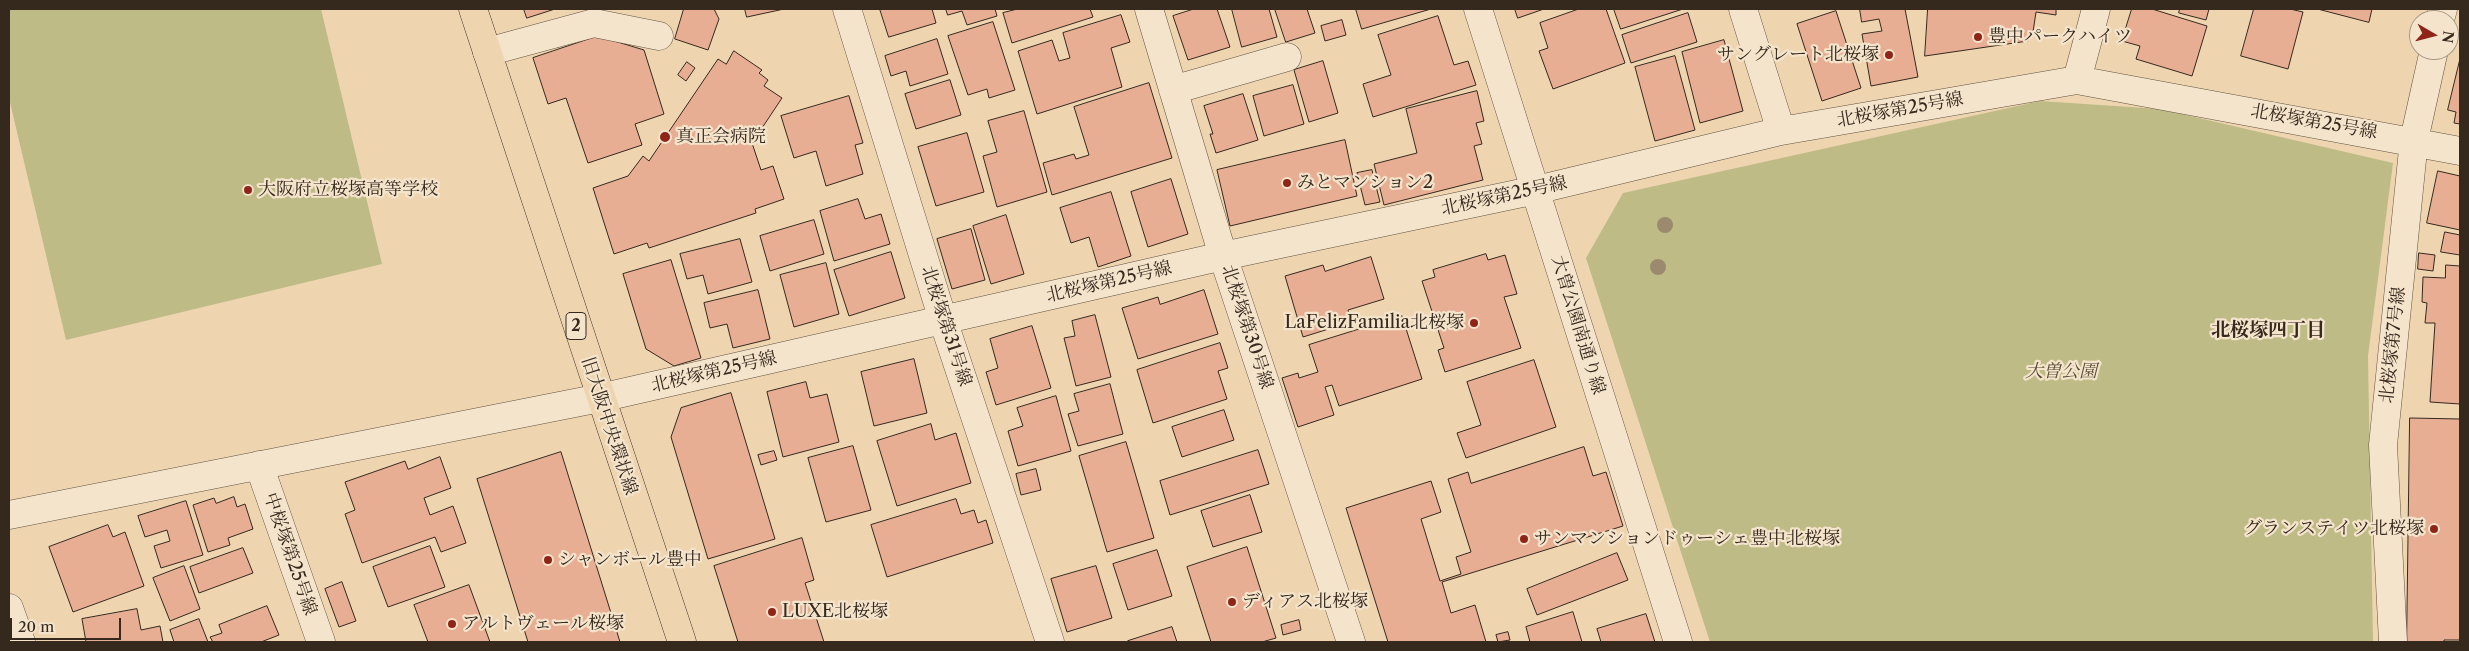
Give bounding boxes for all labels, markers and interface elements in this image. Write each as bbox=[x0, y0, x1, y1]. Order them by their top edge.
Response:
north arrow bbox=[2409, 10, 2459, 60]
place label: 豊中パークハイツ bbox=[1988, 26, 2132, 48]
text: N bbox=[2438, 30, 2458, 44]
marker: 豊中パークハイツ bbox=[1972, 31, 1984, 43]
place label: サングレート北桜塚 bbox=[1717, 44, 1879, 66]
marker: サングレート北桜塚 bbox=[1883, 49, 1895, 61]
street label: 北桜塚第25号線 bbox=[1835, 88, 1965, 132]
street label: 北桜塚第25号線 bbox=[2249, 100, 2379, 144]
place label: 真正会病院 bbox=[676, 126, 766, 148]
marker: 真正会病院 bbox=[658, 130, 672, 144]
place label: みとマンション2 bbox=[1297, 172, 1433, 194]
street label: 北桜塚第25号線 bbox=[1439, 172, 1569, 220]
marker: みとマンション2 bbox=[1281, 177, 1293, 189]
place label: 大阪府立桜塚高等学校 bbox=[258, 179, 438, 201]
marker: 大阪府立桜塚高等学校 bbox=[242, 184, 254, 196]
street label: 大曽公園南通り線 bbox=[1547, 253, 1609, 397]
street label: 北桜塚第25号線 bbox=[1044, 257, 1174, 307]
street label: 北桜塚第30号線 bbox=[1217, 262, 1277, 392]
street label: 北桜塚第31号線 bbox=[916, 263, 976, 389]
street label: 北桜塚第7号線 bbox=[2376, 286, 2410, 404]
road number: 2 bbox=[566, 312, 586, 340]
place label: LaFelizFamilia北桜塚 bbox=[1285, 312, 1464, 334]
marker: LaFelizFamilia北桜塚 bbox=[1468, 317, 1480, 329]
district label: 北桜塚四丁目 bbox=[2211, 320, 2325, 342]
street label: 北桜塚第25号線 bbox=[649, 347, 779, 397]
street label: 旧大阪中央環状線 bbox=[576, 354, 642, 498]
park label: 大曽公園 bbox=[2025, 361, 2097, 383]
street label: 中桜塚第25号線 bbox=[259, 490, 321, 618]
place label: グランステイツ北桜塚 bbox=[2244, 518, 2424, 540]
marker: グランステイツ北桜塚 bbox=[2428, 523, 2440, 535]
place label: サンマンションドゥーシェ豊中北桜塚 bbox=[1534, 528, 1840, 550]
marker: サンマンションドゥーシェ豊中北桜塚 bbox=[1518, 533, 1530, 545]
place label: シャンボール豊中 bbox=[558, 549, 702, 571]
marker: シャンボール豊中 bbox=[542, 554, 554, 566]
place label: ディアス北桜塚 bbox=[1242, 591, 1368, 613]
marker: ディアス北桜塚 bbox=[1226, 596, 1238, 608]
place label: LUXE北桜塚 bbox=[782, 601, 888, 623]
marker: LUXE北桜塚 bbox=[766, 606, 778, 618]
scale bar bbox=[12, 608, 124, 640]
place label: アルトヴェール桜塚 bbox=[462, 613, 624, 635]
text: 20 m bbox=[18, 617, 54, 636]
marker: アルトヴェール桜塚 bbox=[446, 618, 458, 630]

